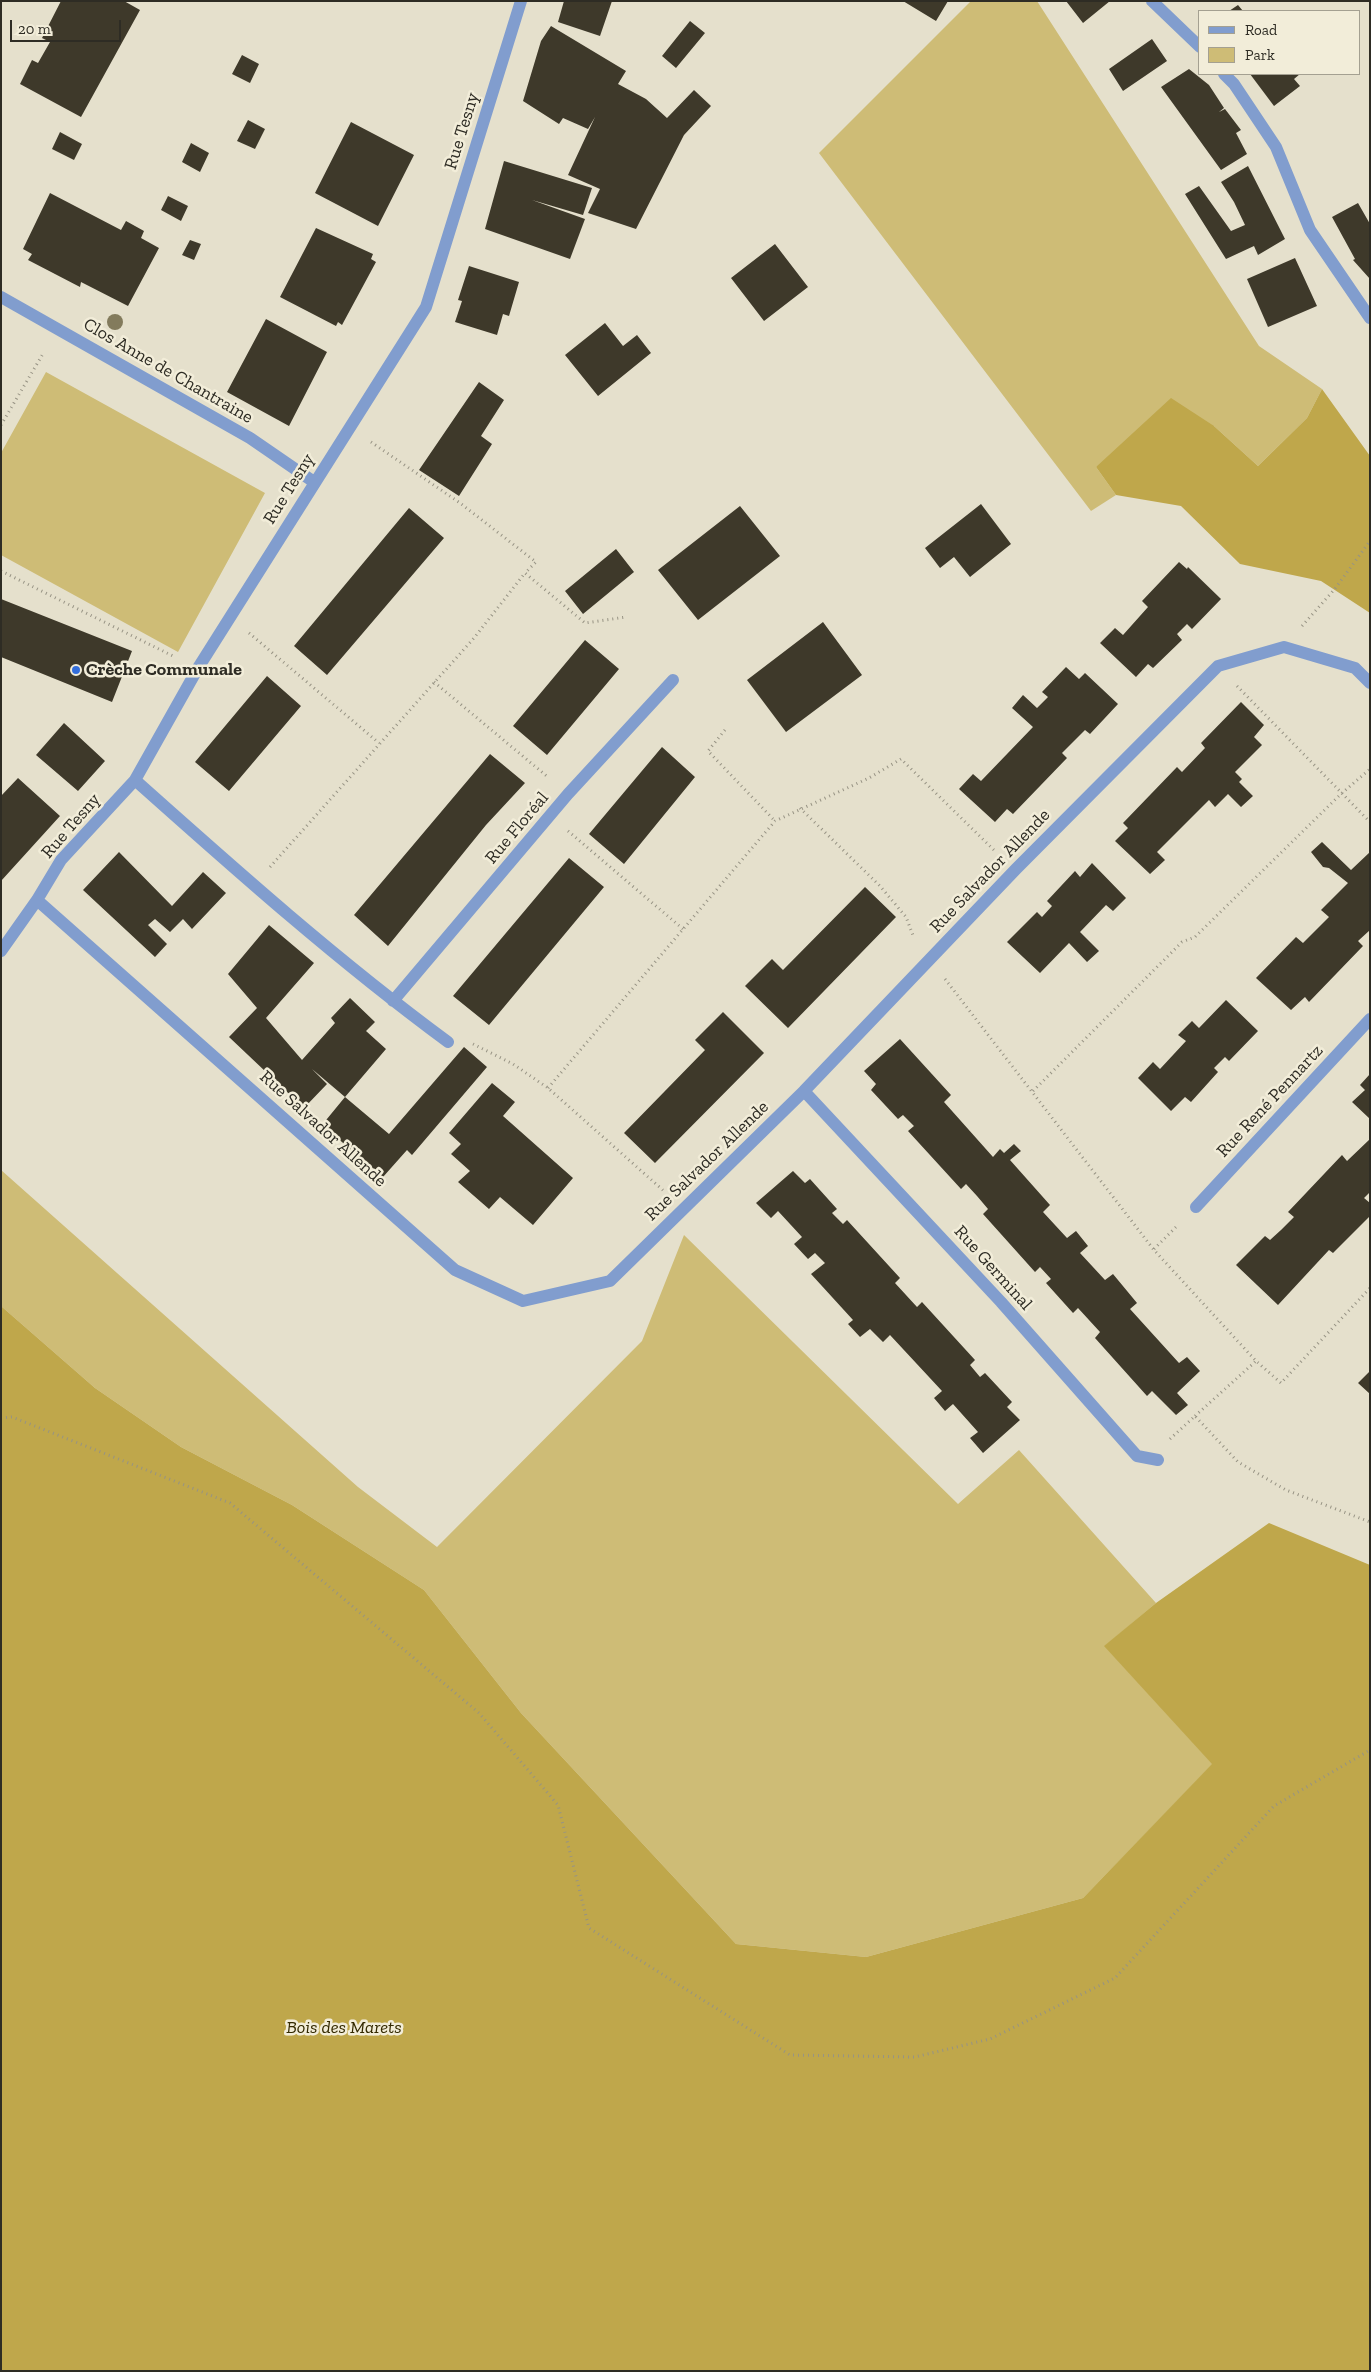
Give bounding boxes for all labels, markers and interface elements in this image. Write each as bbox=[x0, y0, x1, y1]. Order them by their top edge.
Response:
scale bar bbox=[12, 10, 124, 42]
legend bbox=[1198, 10, 1361, 75]
text: 20 m bbox=[18, 20, 51, 38]
text: Road bbox=[1245, 21, 1277, 39]
text: Park bbox=[1245, 46, 1275, 64]
street label: Rue Tesny bbox=[440, 90, 484, 172]
street label: Clos Anne de Chantraine bbox=[79, 314, 257, 428]
street label: Rue Tesny bbox=[259, 450, 319, 528]
place label: Crèche Communale bbox=[86, 659, 242, 681]
marker: Crèche Communale bbox=[70, 664, 82, 676]
street label: Rue Floréal bbox=[481, 788, 553, 868]
street label: Rue Tesny bbox=[37, 789, 105, 863]
street label: Rue Salvador Allende bbox=[925, 805, 1055, 937]
street label: Rue René Pennartz bbox=[1212, 1040, 1328, 1162]
street label: Rue Salvador Allende bbox=[255, 1066, 391, 1192]
street label: Rue Salvador Allende bbox=[641, 1096, 773, 1226]
street label: Rue Germinal bbox=[949, 1221, 1037, 1315]
park label: Bois des Marets bbox=[286, 2017, 402, 2039]

